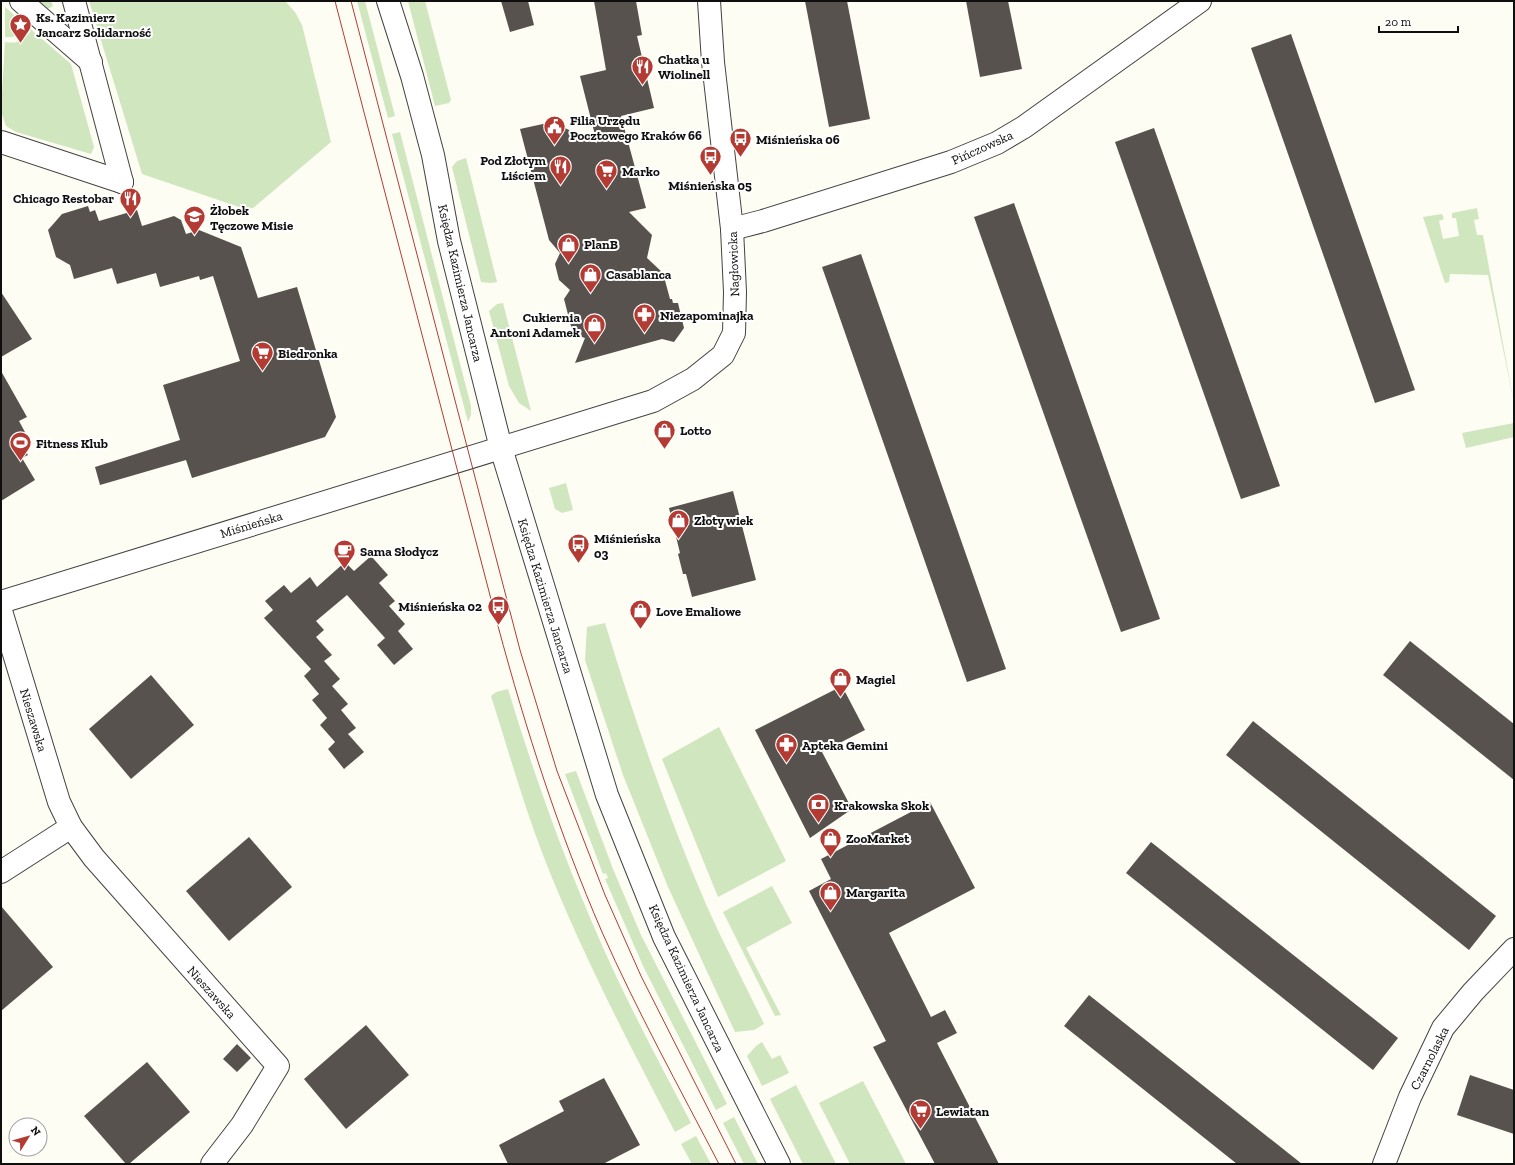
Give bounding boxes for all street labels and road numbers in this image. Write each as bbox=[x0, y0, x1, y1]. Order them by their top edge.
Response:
street label: Pińczowska bbox=[949, 127, 1016, 168]
street label: Księdza Kazimierza Jancarza bbox=[435, 203, 486, 364]
street label: Nagłowicka bbox=[725, 230, 742, 297]
street label: Miśnieńska bbox=[218, 508, 285, 541]
street label: Księdza Kazimierza Jancarza bbox=[515, 517, 576, 676]
street label: Nieszawska bbox=[17, 687, 50, 754]
street label: Księdza Kazimierza Jancarza bbox=[646, 902, 728, 1055]
street label: Nieszawska bbox=[184, 963, 240, 1022]
street label: Czarnolaska bbox=[1407, 1024, 1452, 1092]

